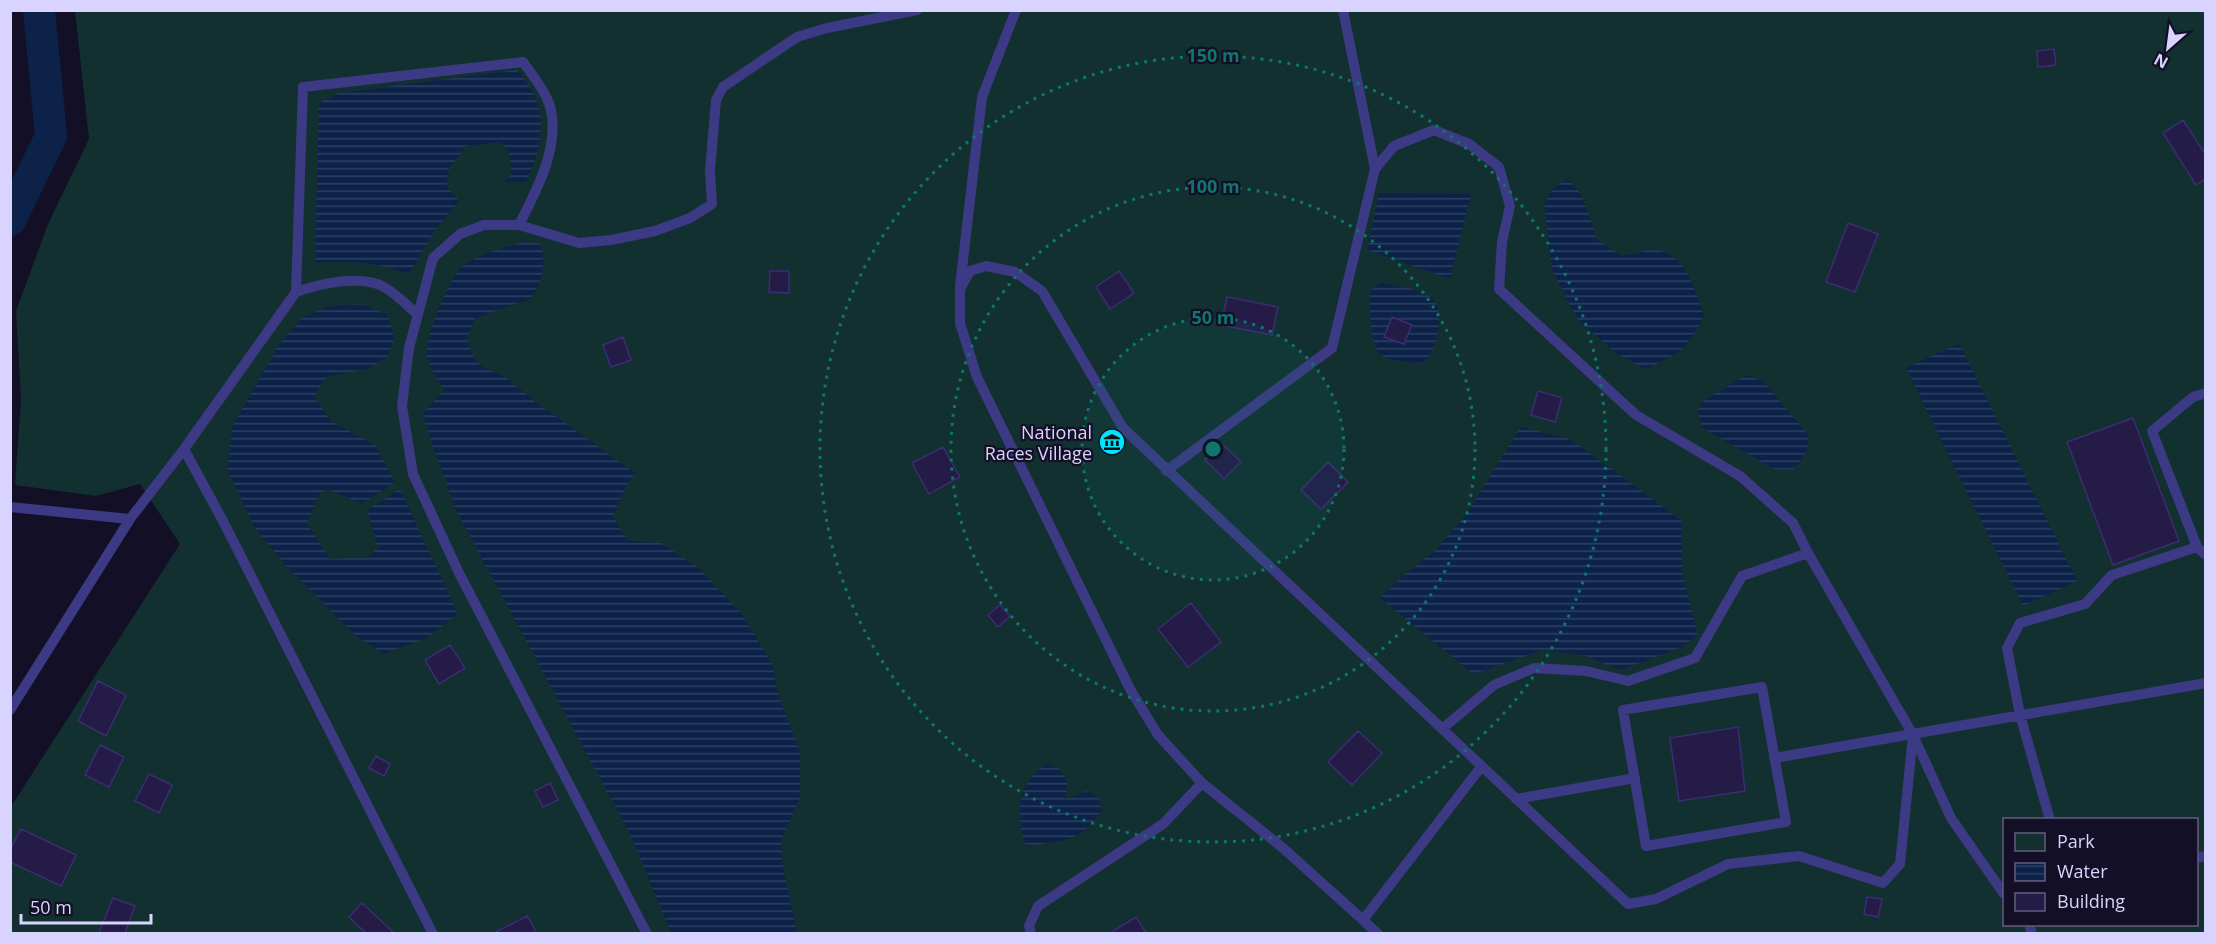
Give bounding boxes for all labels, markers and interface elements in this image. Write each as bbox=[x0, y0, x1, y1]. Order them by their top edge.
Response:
north arrow bbox=[2138, 18, 2198, 78]
text: 150 m bbox=[1186, 43, 1240, 67]
text: N bbox=[2150, 48, 2172, 74]
text: 100 m bbox=[1186, 174, 1240, 198]
text: 50 m bbox=[1192, 305, 1234, 329]
place label: National Races Village bbox=[985, 420, 1092, 465]
museum icon: National Races Village bbox=[1097, 427, 1127, 457]
centre of rings bbox=[1203, 439, 1223, 459]
legend bbox=[2003, 818, 2198, 926]
text: Park bbox=[2057, 829, 2095, 853]
text: Water bbox=[2057, 859, 2108, 883]
scale bar bbox=[21, 887, 152, 925]
text: Building bbox=[2057, 889, 2125, 913]
text: 50 m bbox=[30, 895, 72, 919]

